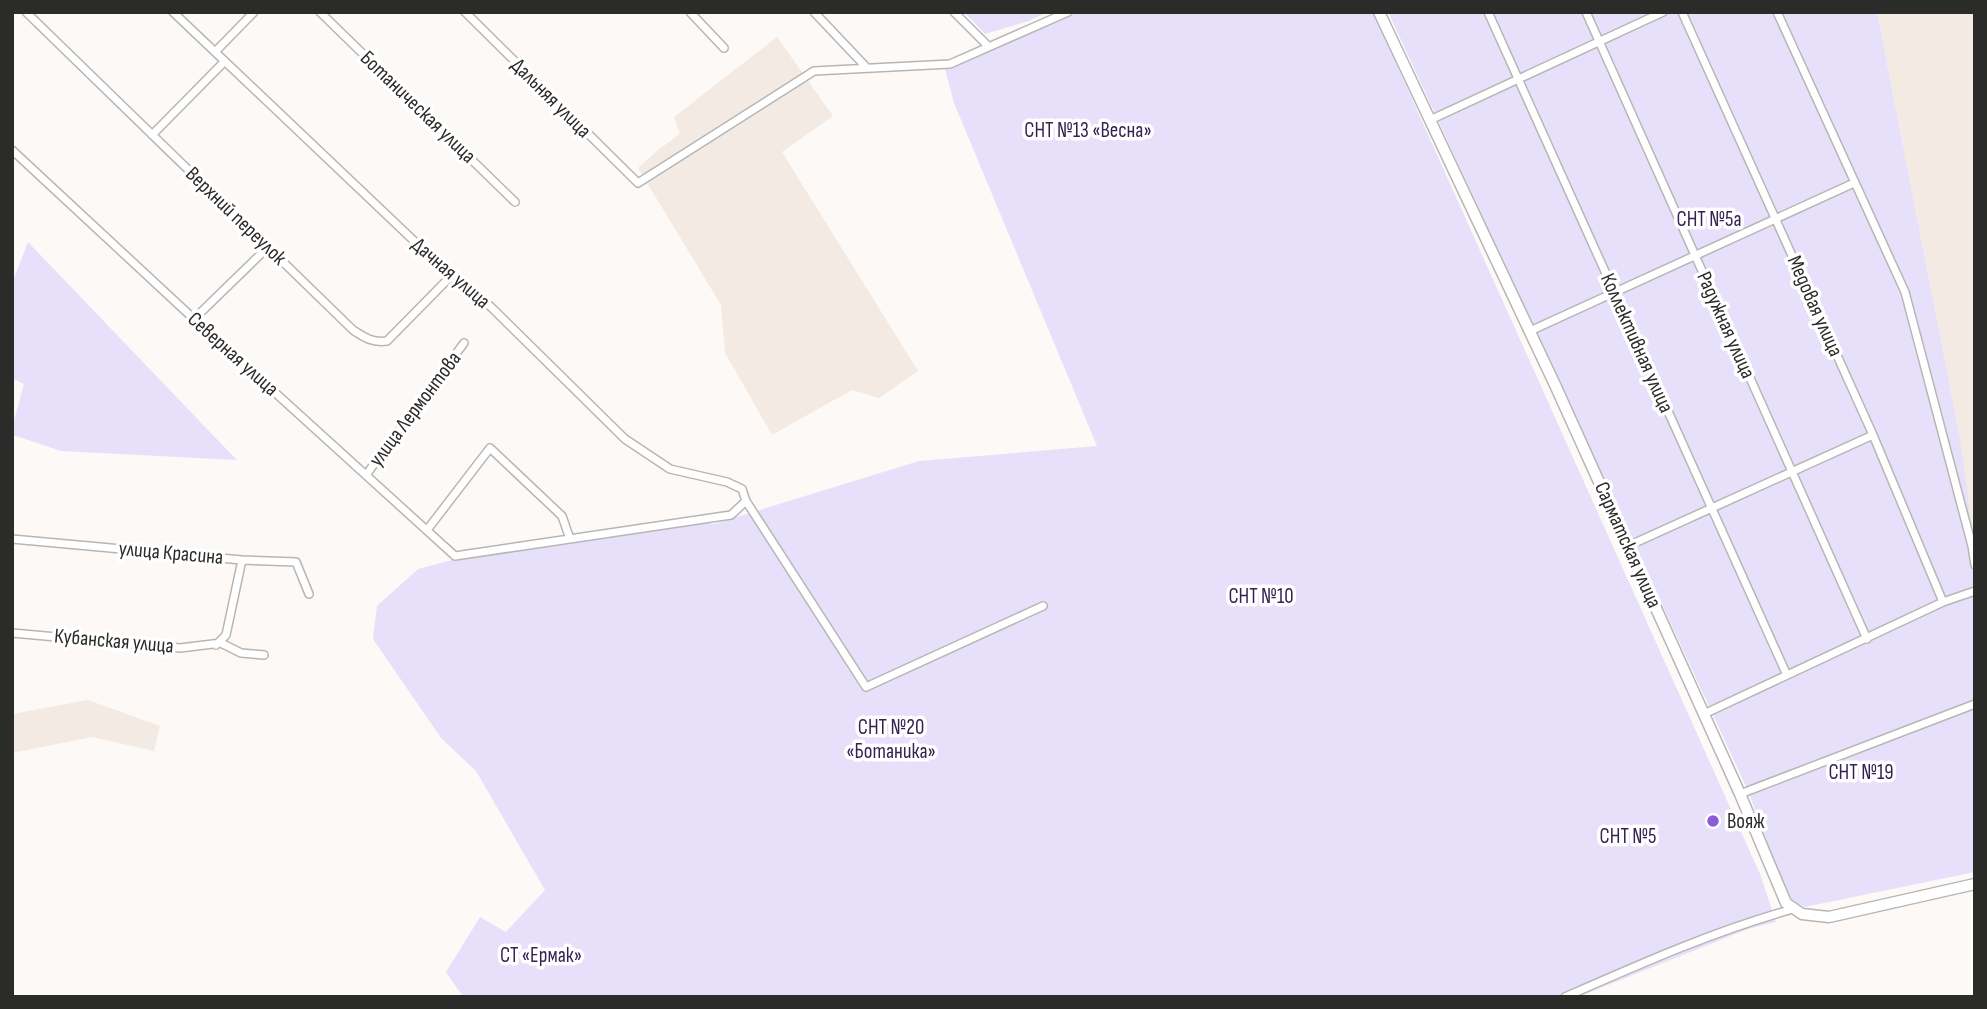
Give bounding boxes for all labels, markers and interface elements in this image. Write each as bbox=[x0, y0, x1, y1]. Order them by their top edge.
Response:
street label: Ботаническая улица bbox=[355, 46, 481, 168]
street label: Дальняя улица bbox=[506, 53, 596, 143]
park label: СНТ №13 «Весна» bbox=[1024, 118, 1152, 143]
street label: Верхний переулок bbox=[180, 162, 292, 270]
park label: СНТ №5а bbox=[1677, 207, 1742, 232]
street label: Дачная улица bbox=[407, 232, 495, 314]
street label: Медовая улица bbox=[1782, 252, 1848, 360]
street label: Радужная улица bbox=[1691, 268, 1761, 382]
street label: Коллективная улица bbox=[1595, 269, 1679, 417]
street label: Северная улица bbox=[182, 307, 284, 401]
street label: улица Лермонтова bbox=[364, 347, 466, 471]
street label: Сарматская улица bbox=[1589, 478, 1667, 612]
street label: улица Красина bbox=[118, 536, 224, 570]
park label: СНТ №10 bbox=[1228, 584, 1294, 609]
street label: Кубанская улица bbox=[53, 623, 175, 659]
park label: СНТ №20 «Ботаника» bbox=[846, 715, 936, 764]
park label: СНТ №19 bbox=[1828, 760, 1894, 785]
place label: Вояж bbox=[1727, 809, 1765, 834]
marker: Вояж bbox=[1705, 813, 1721, 829]
park label: СНТ №5 bbox=[1600, 824, 1656, 849]
park label: СТ «Ермак» bbox=[500, 943, 582, 968]

